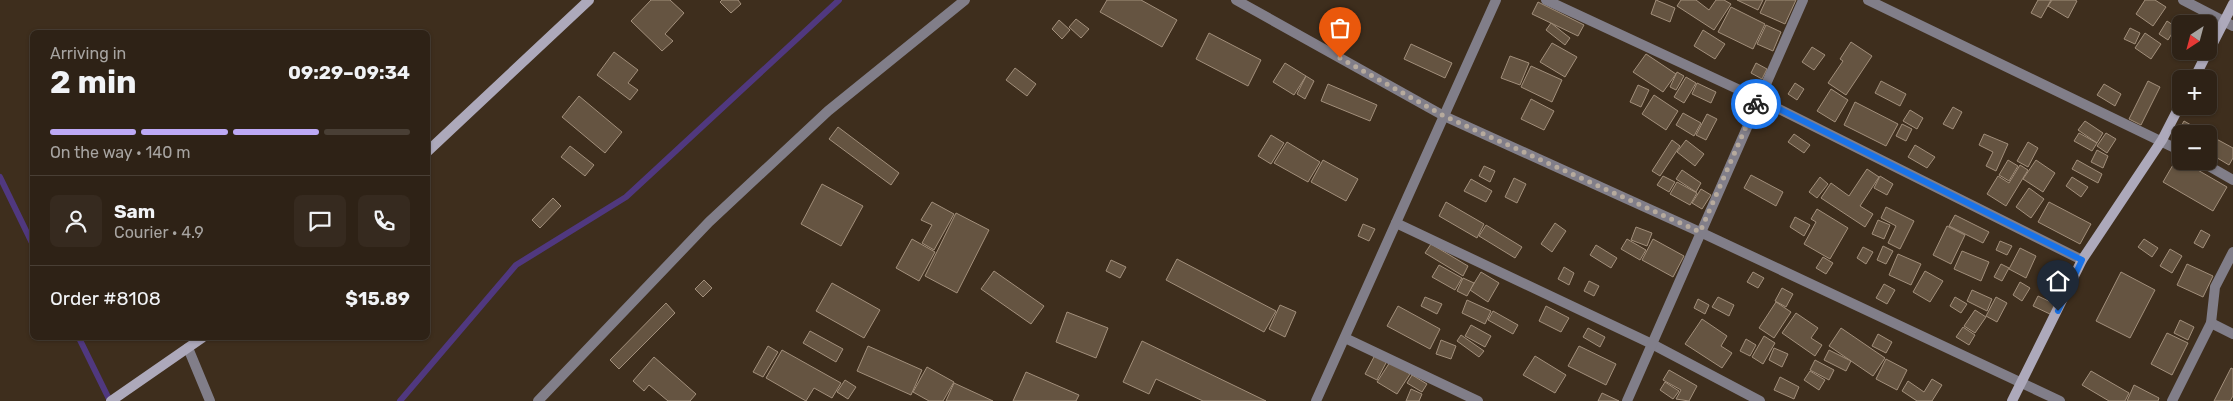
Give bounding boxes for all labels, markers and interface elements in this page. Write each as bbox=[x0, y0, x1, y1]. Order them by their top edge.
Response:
pin bbox=[1319, 7, 1361, 58]
icon: bag bbox=[1326, 14, 1354, 42]
north arrow bbox=[2172, 15, 2218, 60]
map controls bbox=[2172, 15, 2217, 170]
text: Arriving in bbox=[50, 44, 126, 63]
text: 09:29–09:34 bbox=[288, 61, 410, 84]
text: 2 min bbox=[50, 63, 137, 101]
button: + bbox=[2172, 70, 2217, 115]
courier bbox=[1731, 79, 1781, 129]
icon: bike bbox=[1742, 90, 1770, 118]
button: − bbox=[2172, 125, 2217, 170]
text: On the way · 140 m bbox=[50, 143, 190, 162]
button: person bbox=[50, 195, 102, 247]
button: chat bbox=[294, 195, 346, 247]
button: phone bbox=[358, 195, 410, 247]
text: Sam bbox=[114, 200, 155, 223]
text: Courier · 4.9 bbox=[114, 223, 204, 242]
pin bbox=[2037, 260, 2079, 311]
icon: home bbox=[2044, 267, 2072, 295]
text: Order #8108 bbox=[50, 287, 161, 310]
text: $15.89 bbox=[345, 287, 410, 310]

